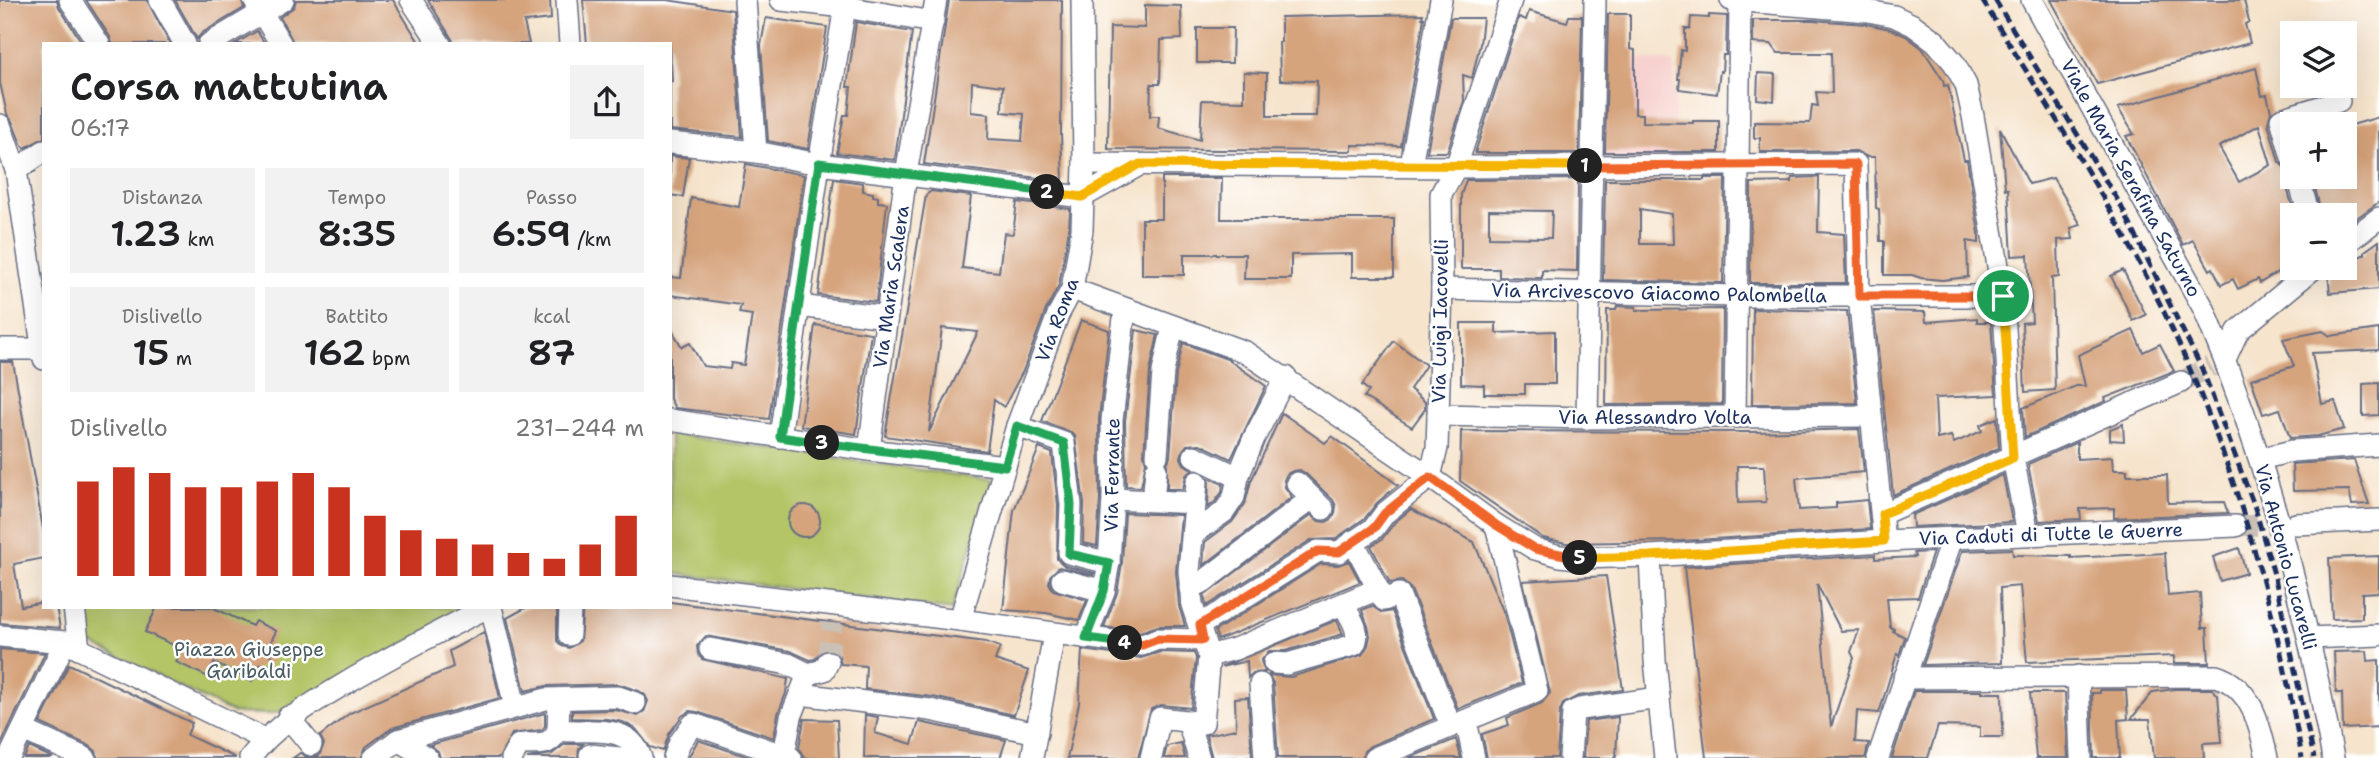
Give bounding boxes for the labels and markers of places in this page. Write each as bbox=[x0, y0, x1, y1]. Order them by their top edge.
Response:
pin: 1 bbox=[1568, 148, 1602, 184]
pin: 2 bbox=[1030, 174, 1064, 210]
pin bbox=[1973, 266, 2033, 326]
pin: 3 bbox=[804, 426, 840, 460]
pin: 5 bbox=[1562, 540, 1598, 576]
pin: 4 bbox=[1108, 626, 1142, 660]

